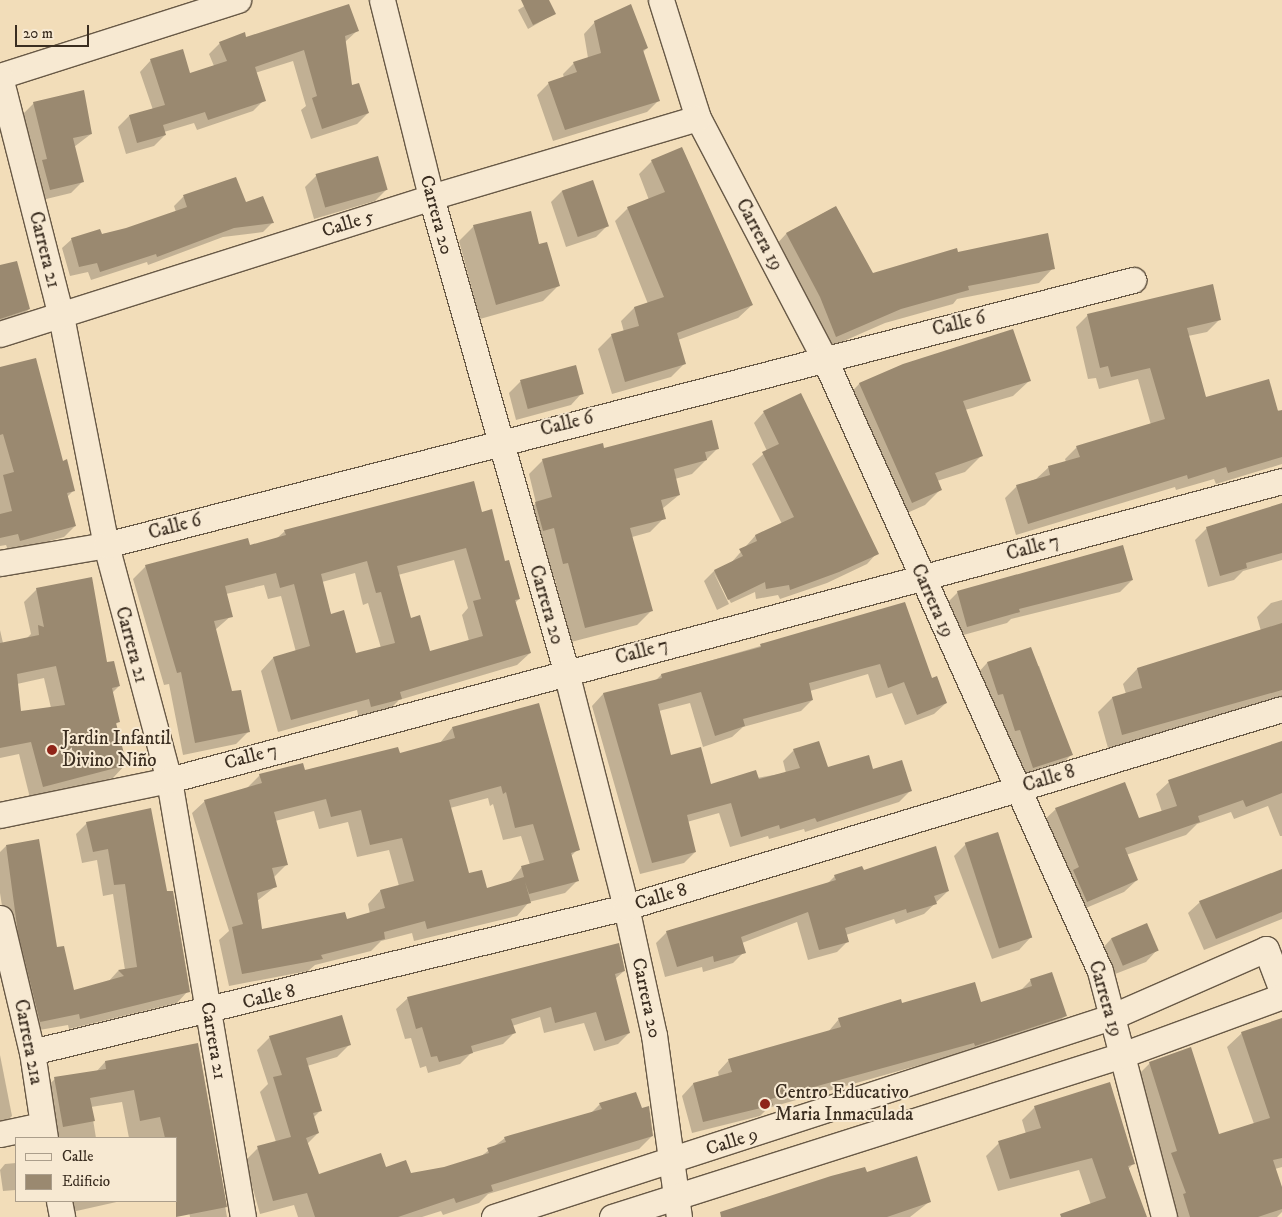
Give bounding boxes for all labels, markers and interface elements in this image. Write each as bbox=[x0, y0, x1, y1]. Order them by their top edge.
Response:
scale bar bbox=[18, 15, 91, 47]
text: 20 m bbox=[23, 24, 53, 43]
street label: Carrera 20 bbox=[414, 173, 458, 257]
street label: Carrera 19 bbox=[731, 195, 787, 275]
street label: Calle 5 bbox=[319, 205, 377, 243]
street label: Carrera 21 bbox=[23, 209, 65, 291]
street label: Calle 6 bbox=[930, 306, 988, 342]
street label: Calle 6 bbox=[538, 406, 596, 442]
street label: Calle 6 bbox=[146, 509, 204, 545]
street label: Calle 7 bbox=[1004, 530, 1062, 566]
street label: Carrera 19 bbox=[906, 561, 958, 641]
street label: Carrera 20 bbox=[524, 563, 568, 647]
street label: Carrera 21 bbox=[110, 604, 152, 686]
street label: Calle 7 bbox=[613, 634, 671, 670]
place label: Jardin Infantil Divino Niño bbox=[62, 728, 171, 772]
street label: Calle 7 bbox=[222, 739, 280, 775]
marker: Jardin Infantil Divino Niño bbox=[46, 744, 58, 756]
street label: Calle 8 bbox=[1020, 760, 1078, 798]
street label: Calle 8 bbox=[632, 878, 690, 916]
street label: Carrera 20 bbox=[626, 956, 666, 1040]
street label: Carrera 19 bbox=[1083, 958, 1127, 1040]
street label: Calle 8 bbox=[240, 979, 298, 1015]
street label: Carrera 21a bbox=[9, 997, 47, 1087]
street label: Carrera 21 bbox=[195, 1000, 231, 1082]
place label: Centro Educativo Maria Inmaculada bbox=[775, 1082, 913, 1126]
marker: Centro Educativo Maria Inmaculada bbox=[759, 1098, 771, 1110]
street label: Calle 9 bbox=[703, 1123, 761, 1161]
legend bbox=[15, 1137, 178, 1202]
text: Calle bbox=[62, 1147, 94, 1166]
text: Edificio bbox=[62, 1172, 110, 1191]

